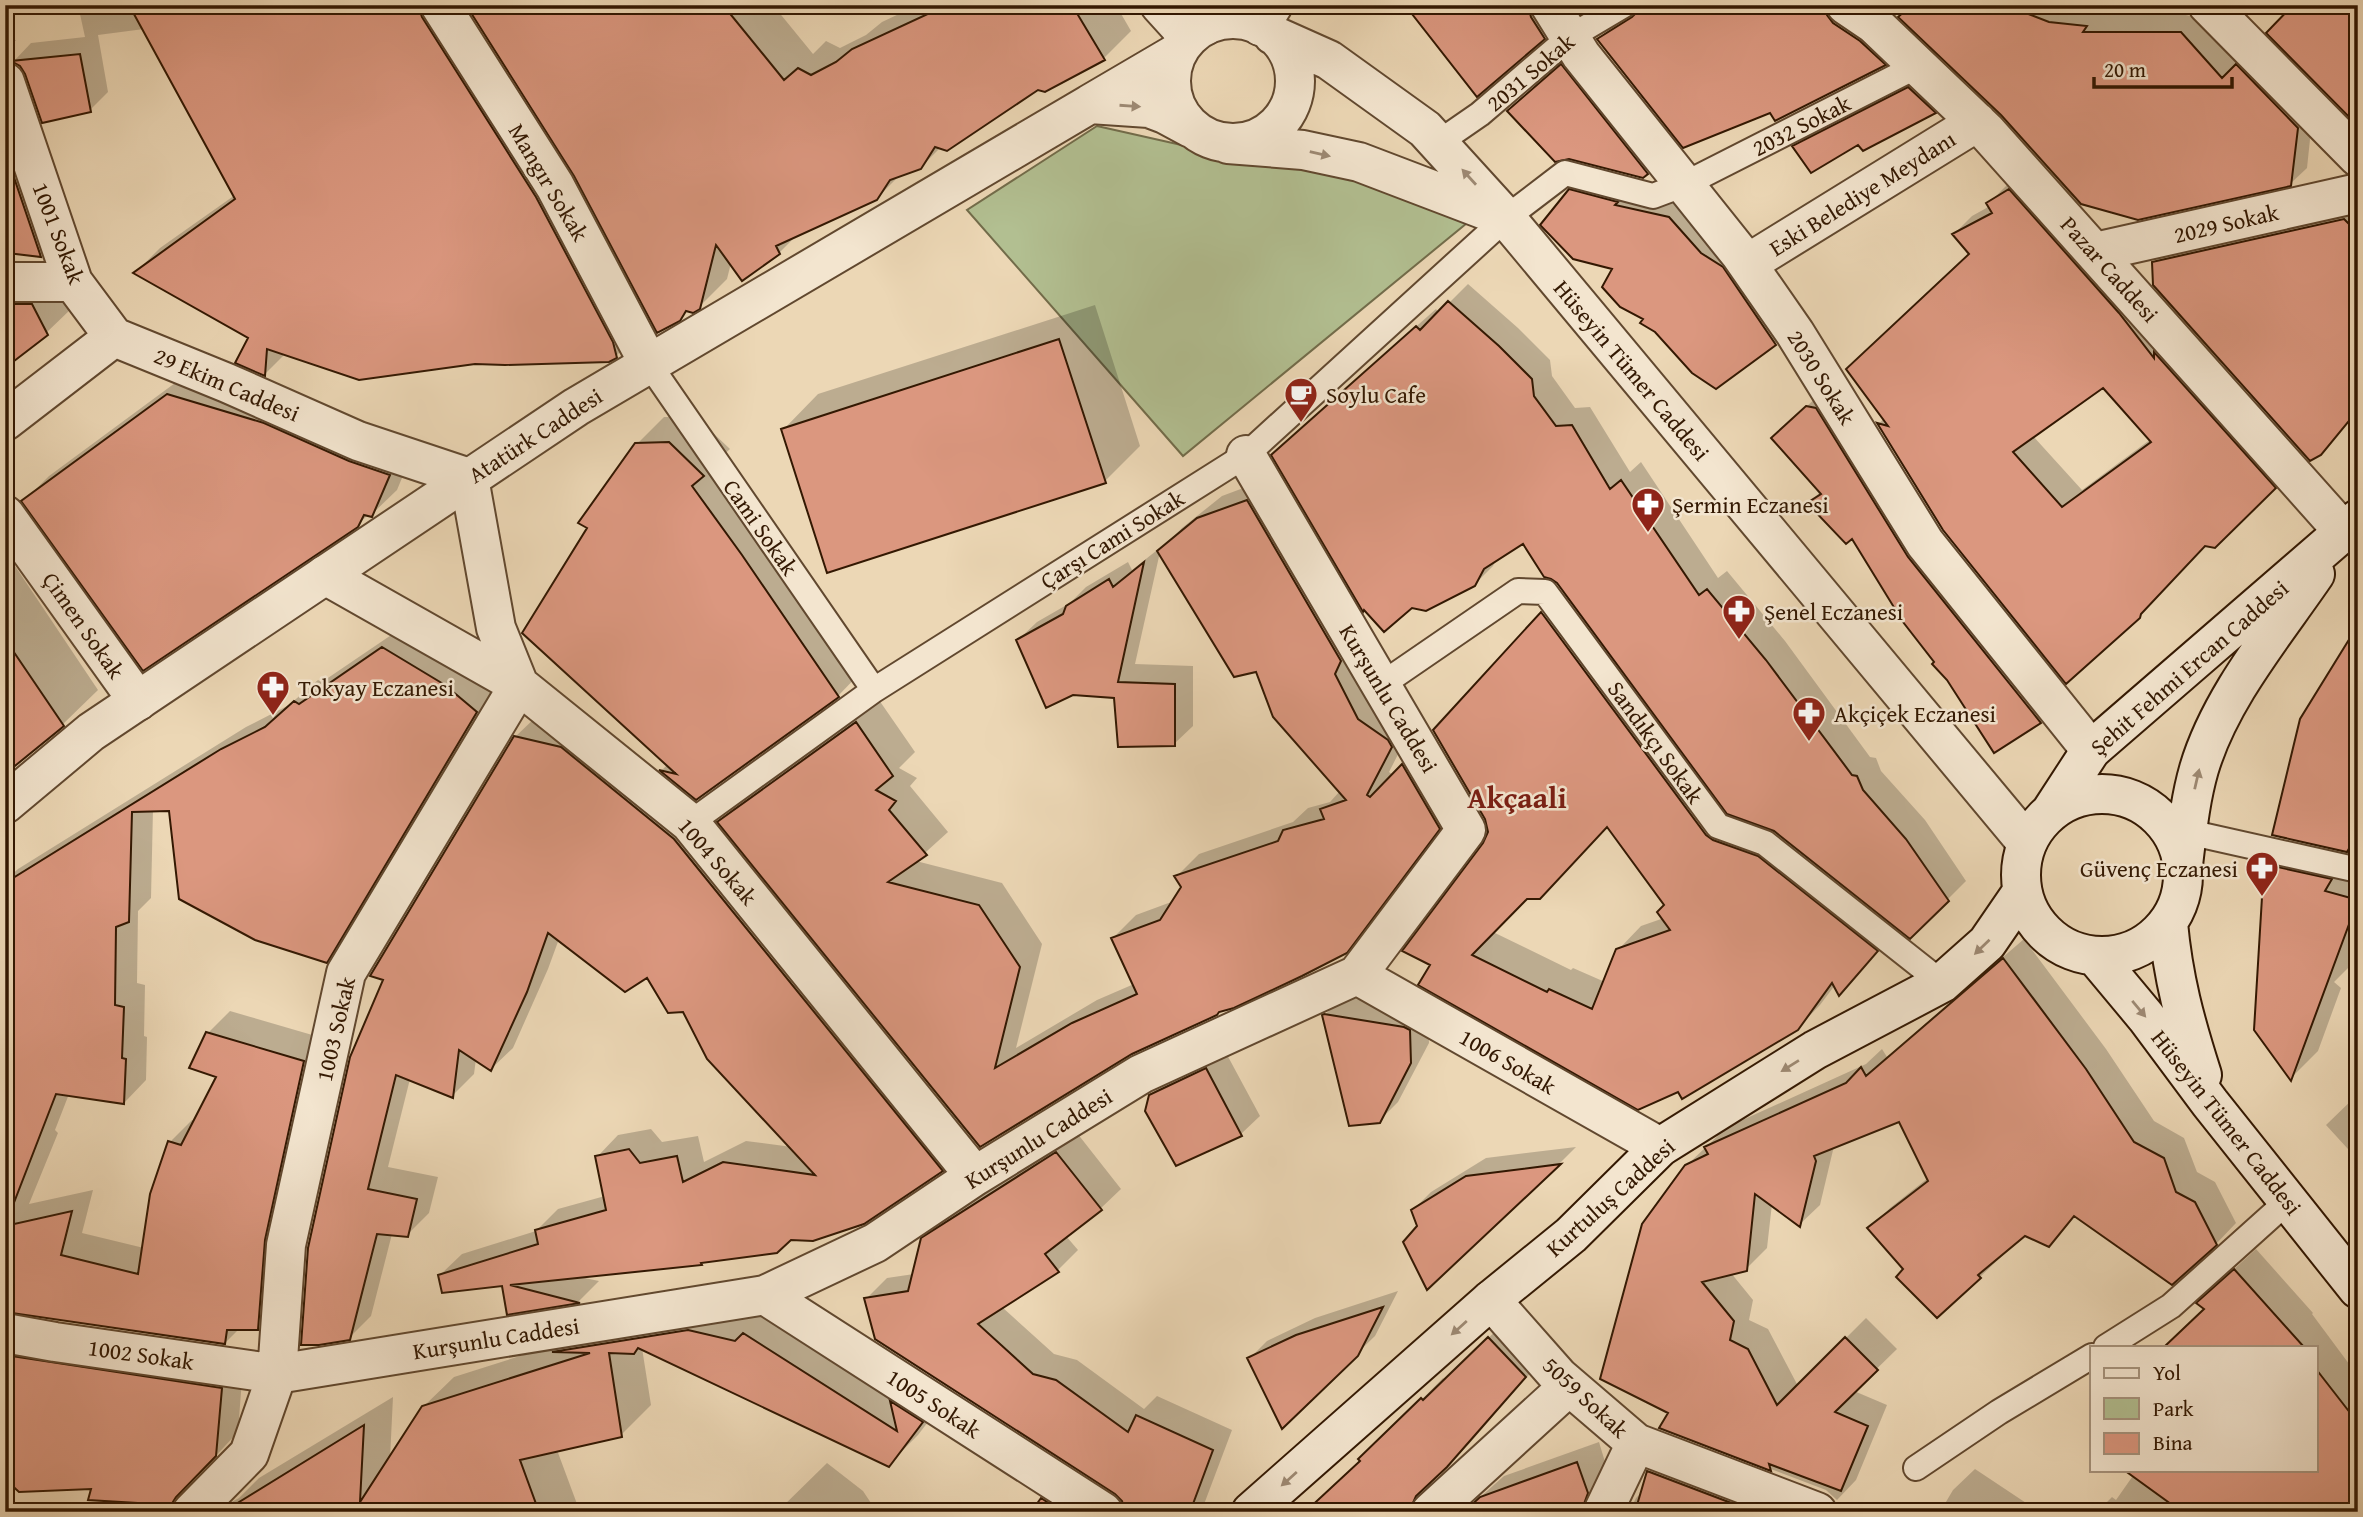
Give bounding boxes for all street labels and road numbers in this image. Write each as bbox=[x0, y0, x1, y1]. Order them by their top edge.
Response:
street label: 2031 Sokak bbox=[1479, 25, 1582, 119]
street label: 2032 Sokak bbox=[1746, 86, 1856, 164]
street label: Mangır Sokak bbox=[501, 117, 597, 247]
street label: Eski Belediye Meydanı bbox=[1762, 122, 1962, 264]
street label: 1001 Sokak bbox=[25, 177, 94, 289]
street label: 2029 Sokak bbox=[2170, 195, 2282, 251]
street label: Pazar Caddesi bbox=[2053, 209, 2167, 329]
street label: Hüseyin Tümer Caddesi bbox=[1546, 272, 1718, 468]
street label: 2030 Sokak bbox=[1780, 323, 1864, 431]
street label: 29 Ekim Caddesi bbox=[149, 339, 305, 429]
street label: Atatürk Caddesi bbox=[461, 379, 609, 491]
street label: Cami Sokak bbox=[716, 472, 806, 582]
street label: Çarşı Cami Sokak bbox=[1034, 481, 1191, 597]
street label: Çimen Sokak bbox=[35, 565, 133, 685]
street label: Şehit Fehmi Ercan Caddesi bbox=[2083, 572, 2295, 762]
street label: Kurşunlu Caddesi bbox=[1332, 617, 1446, 779]
street label: Sandıkçı Sokak bbox=[1600, 674, 1712, 810]
street label: 1004 Sokak bbox=[671, 810, 766, 912]
street label: 1003 Sokak bbox=[307, 973, 363, 1085]
street label: 1006 Sokak bbox=[1454, 1020, 1563, 1102]
street label: Hüseyin Tümer Caddesi bbox=[2144, 1022, 2310, 1222]
street label: Kurşunlu Caddesi bbox=[958, 1079, 1118, 1197]
street label: Kurtuluş Caddesi bbox=[1538, 1130, 1682, 1264]
street label: Kurşunlu Caddesi bbox=[410, 1309, 582, 1367]
street label: 1002 Sokak bbox=[86, 1330, 196, 1378]
street label: 5059 Sokak bbox=[1536, 1349, 1636, 1446]
street label: 1005 Sokak bbox=[880, 1360, 988, 1446]

